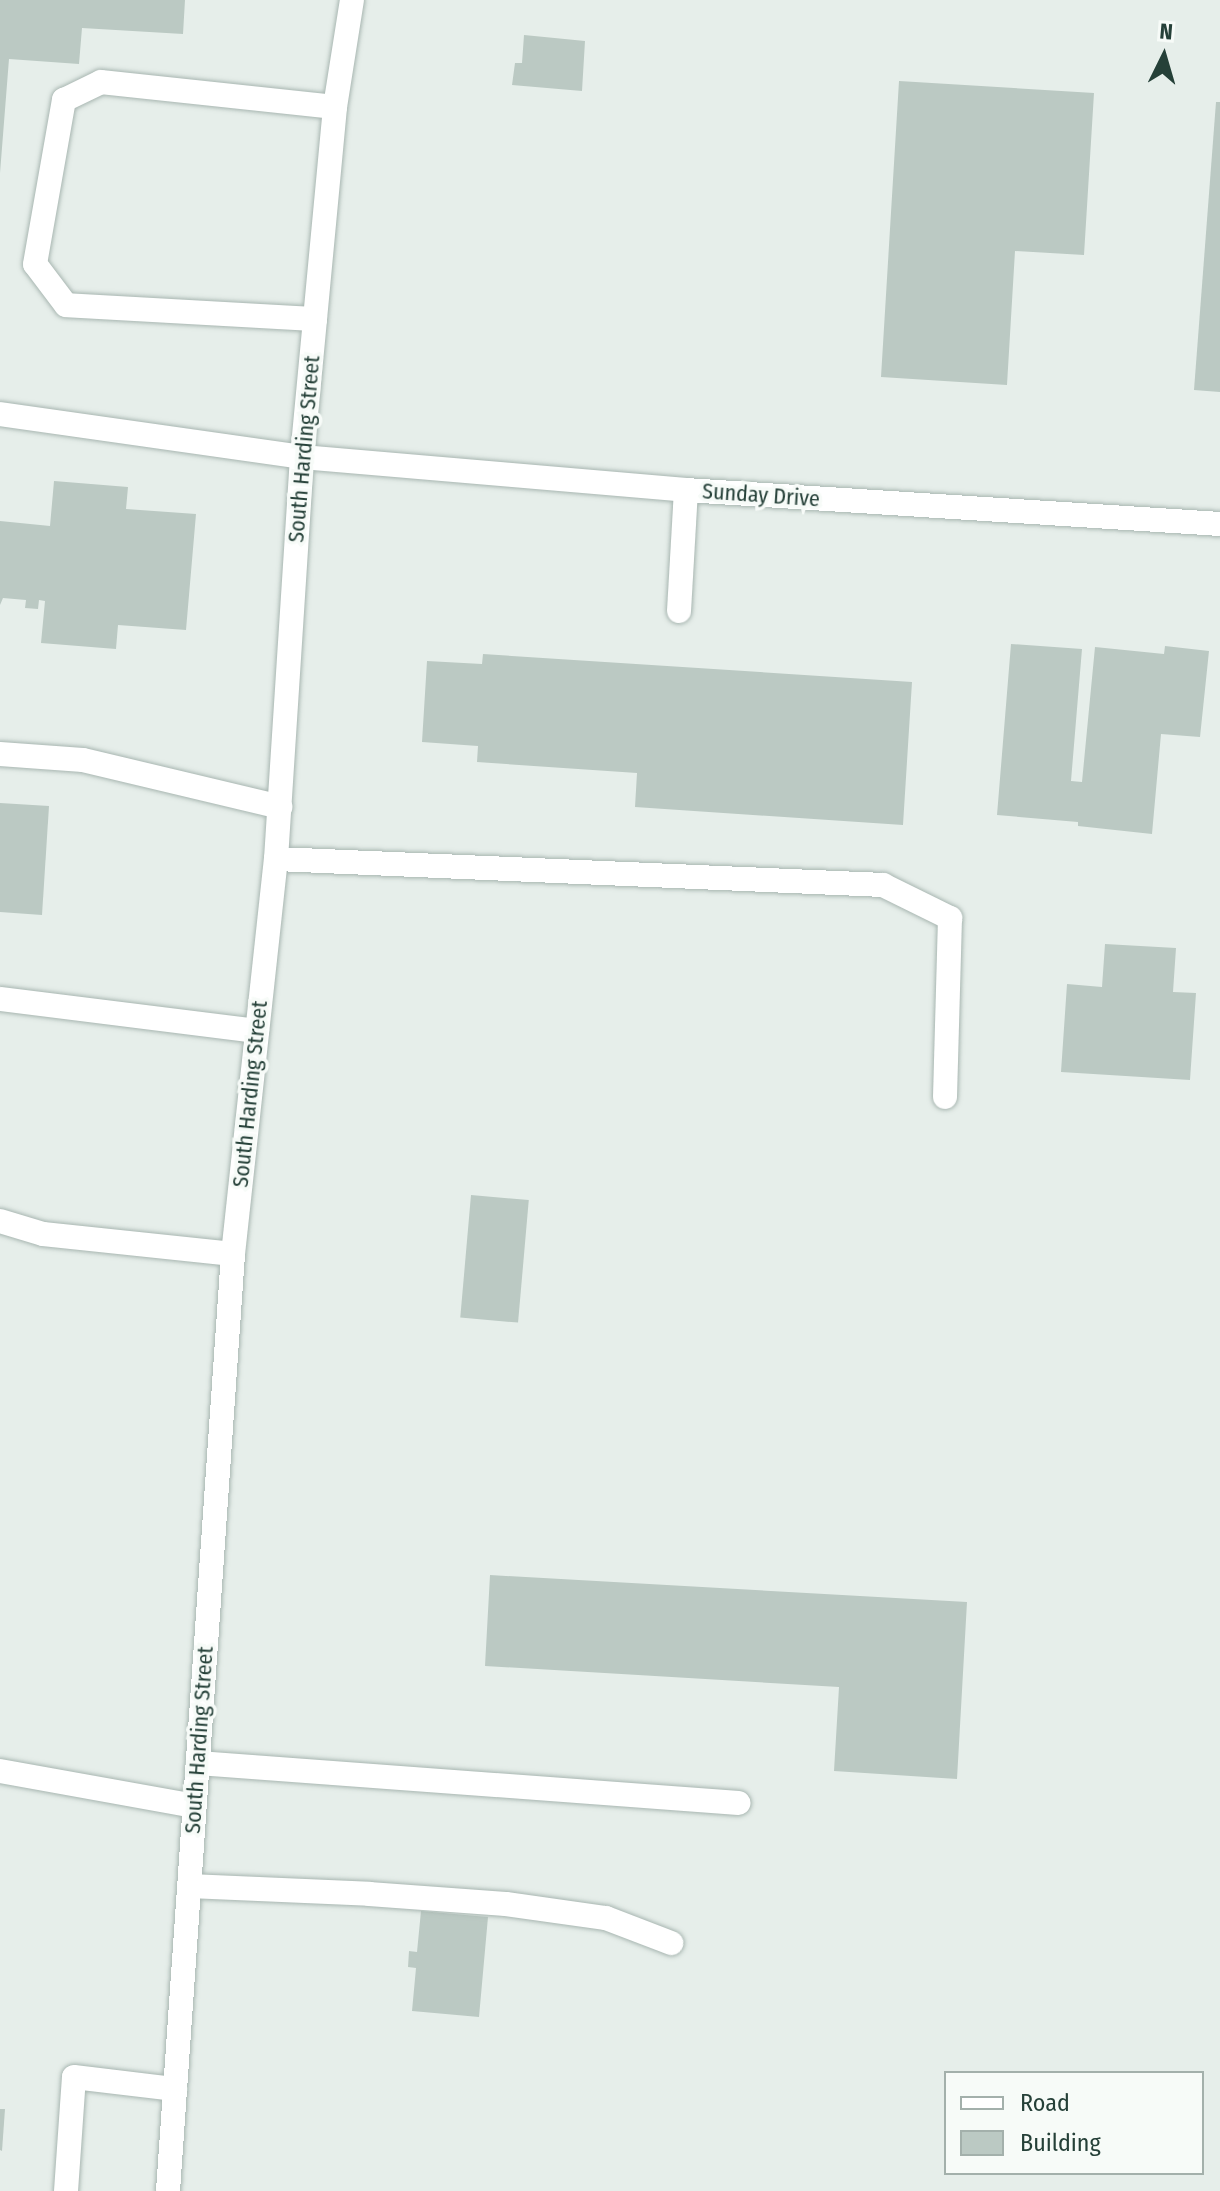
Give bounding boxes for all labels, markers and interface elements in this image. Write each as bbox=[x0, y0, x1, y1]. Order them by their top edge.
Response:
north arrow bbox=[1124, 16, 1204, 96]
text: N bbox=[1158, 18, 1174, 46]
street label: South Harding Street bbox=[283, 354, 325, 544]
street label: Sunday Drive bbox=[701, 478, 821, 512]
street label: South Harding Street bbox=[227, 999, 273, 1189]
street label: South Harding Street bbox=[179, 1645, 219, 1835]
legend bbox=[944, 2071, 1204, 2175]
text: Road bbox=[1020, 2089, 1070, 2117]
text: Building bbox=[1020, 2129, 1101, 2157]

